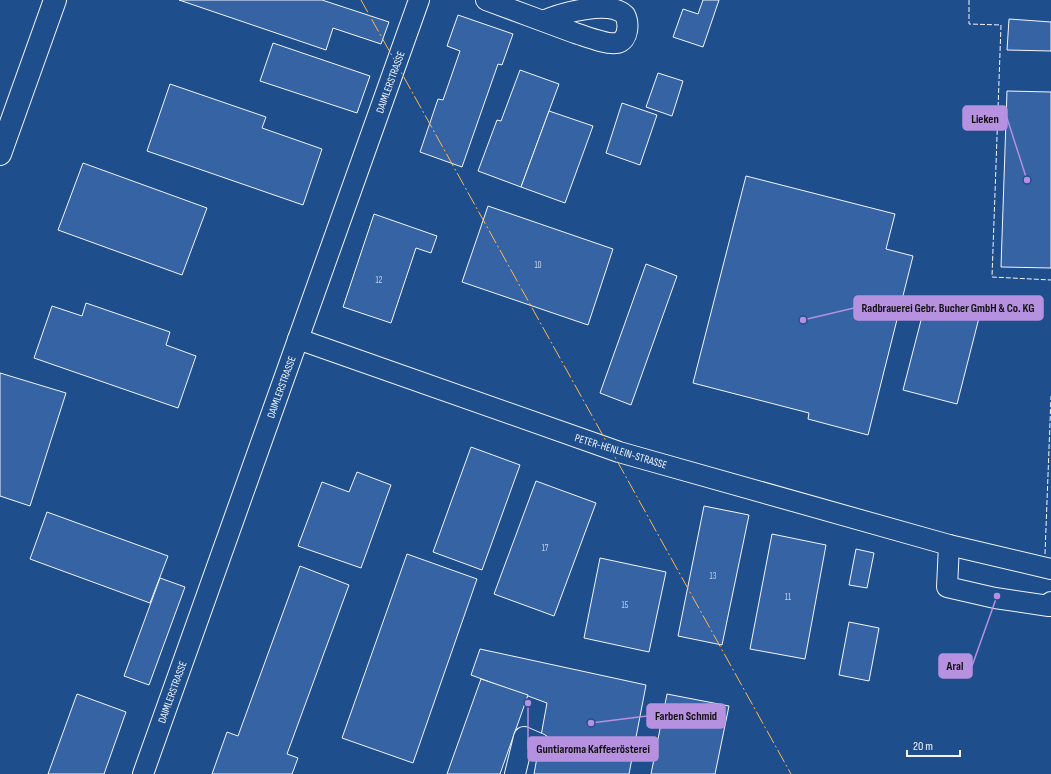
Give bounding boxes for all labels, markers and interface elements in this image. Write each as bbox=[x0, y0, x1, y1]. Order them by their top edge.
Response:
street label: DAIMLERSTRASSE bbox=[373, 49, 408, 115]
callout: Lieken bbox=[963, 106, 1007, 130]
text: Lieken bbox=[971, 112, 999, 127]
house number: 10 bbox=[534, 260, 542, 271]
house number: 12 bbox=[376, 275, 383, 286]
callout: Radbrauerei Gebr. Bucher GmbH & Co. KG bbox=[854, 296, 1043, 320]
text: Radbrauerei Gebr. Bucher GmbH & Co. KG bbox=[862, 301, 1034, 316]
street label: DAIMLERSTRASSE bbox=[264, 354, 299, 420]
street label: PETER-HENLEIN-STRASSE bbox=[573, 431, 669, 472]
house number: 17 bbox=[542, 543, 549, 554]
house number: 13 bbox=[710, 571, 717, 582]
house number: 11 bbox=[785, 592, 792, 603]
house number: 15 bbox=[622, 600, 629, 611]
callout: Aral bbox=[939, 654, 972, 678]
street label: DAIMLERSTRASSE bbox=[155, 659, 190, 725]
text: Aral bbox=[946, 659, 963, 674]
callout: Farben Schmid bbox=[647, 704, 725, 728]
text: Farben Schmid bbox=[655, 709, 717, 724]
scale bar bbox=[907, 732, 960, 758]
callout: Guntiaroma Kaffeerösterei bbox=[528, 737, 658, 761]
text: 20 m bbox=[913, 739, 933, 754]
text: Guntiaroma Kaffeerösterei bbox=[536, 742, 650, 757]

